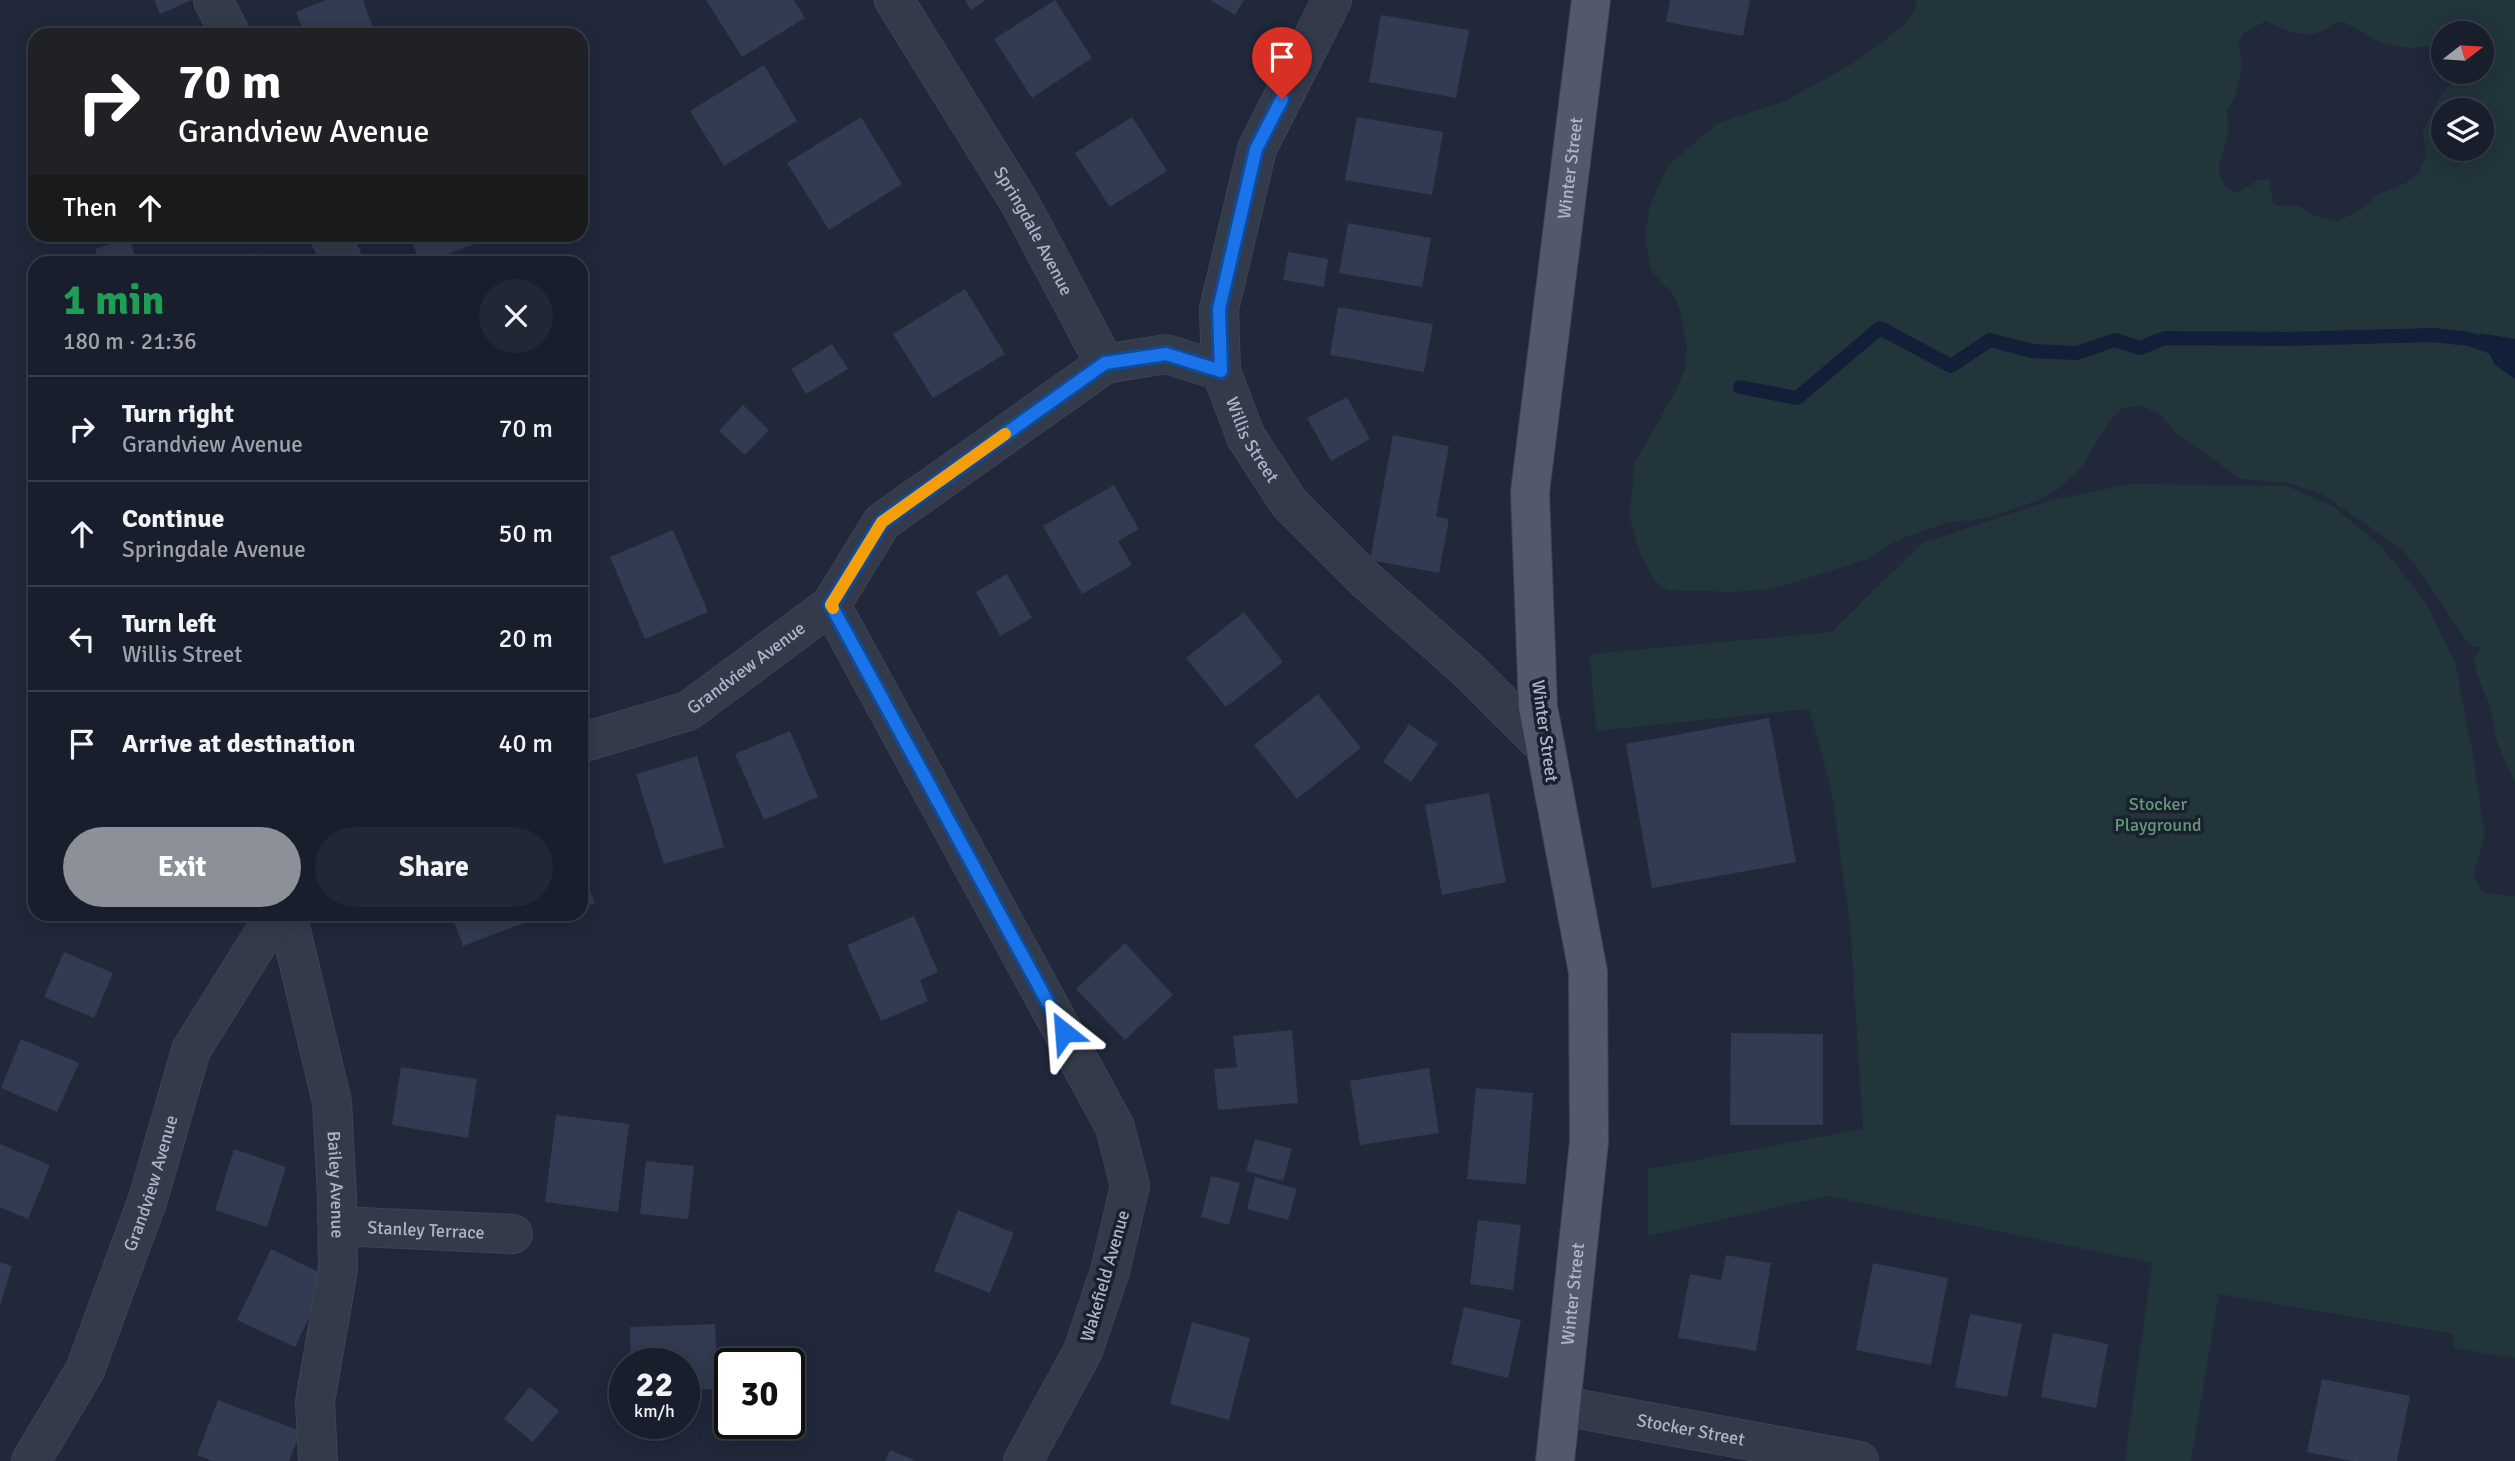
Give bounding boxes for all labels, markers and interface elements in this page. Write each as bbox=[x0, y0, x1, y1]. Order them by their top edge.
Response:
north arrow bbox=[2431, 21, 2494, 84]
map controls bbox=[2431, 21, 2494, 161]
pin bbox=[1252, 27, 1312, 99]
icon: arrive bbox=[1263, 38, 1301, 76]
text: 70 m bbox=[178, 52, 281, 112]
icon: right bbox=[63, 56, 154, 147]
button: layers bbox=[2431, 98, 2494, 161]
text: Grandview Avenue bbox=[178, 112, 429, 151]
street label: Winter Street bbox=[1553, 116, 1587, 220]
street label: Springdale Avenue bbox=[989, 163, 1078, 299]
icon: ahead bbox=[131, 189, 169, 227]
text: Then bbox=[63, 192, 117, 224]
text: 1 min bbox=[63, 275, 164, 326]
button: close bbox=[479, 279, 553, 353]
text: 180 m · 21:36 bbox=[63, 327, 197, 356]
street label: Willis Street bbox=[1221, 394, 1284, 487]
text: Turn right bbox=[122, 398, 234, 430]
icon: right bbox=[63, 410, 101, 448]
text: 70 m bbox=[498, 413, 553, 445]
text: Grandview Avenue bbox=[122, 430, 303, 459]
text: Continue bbox=[122, 503, 224, 535]
icon: ahead bbox=[63, 515, 101, 553]
text: 50 m bbox=[498, 518, 553, 550]
text: Springdale Avenue bbox=[122, 535, 306, 564]
text: Turn left bbox=[122, 608, 216, 640]
street label: Grandview Avenue bbox=[683, 617, 810, 719]
icon: left bbox=[63, 620, 101, 658]
text: 20 m bbox=[498, 623, 553, 655]
text: Willis Street bbox=[122, 640, 242, 669]
street label: Winter Street bbox=[1527, 679, 1563, 783]
icon: arrive bbox=[63, 725, 101, 763]
text: Arrive at destination bbox=[122, 728, 355, 760]
text: 40 m bbox=[498, 728, 553, 760]
park label: Stocker Playground bbox=[2114, 793, 2202, 836]
button: Exit bbox=[63, 827, 301, 907]
button: Share bbox=[315, 827, 553, 907]
position arrow bbox=[1027, 995, 1101, 1069]
street label: Grandview Avenue bbox=[119, 1113, 183, 1254]
street label: Bailey Avenue bbox=[323, 1130, 349, 1239]
street label: Wakefield Avenue bbox=[1076, 1208, 1134, 1344]
street label: Stanley Terrace bbox=[367, 1216, 485, 1244]
street label: Winter Street bbox=[1556, 1242, 1589, 1346]
speed limit sign: 30 bbox=[714, 1348, 805, 1439]
text: 22 bbox=[636, 1363, 673, 1406]
text: km/h bbox=[634, 1400, 675, 1422]
street label: Stocker Street bbox=[1635, 1409, 1747, 1451]

